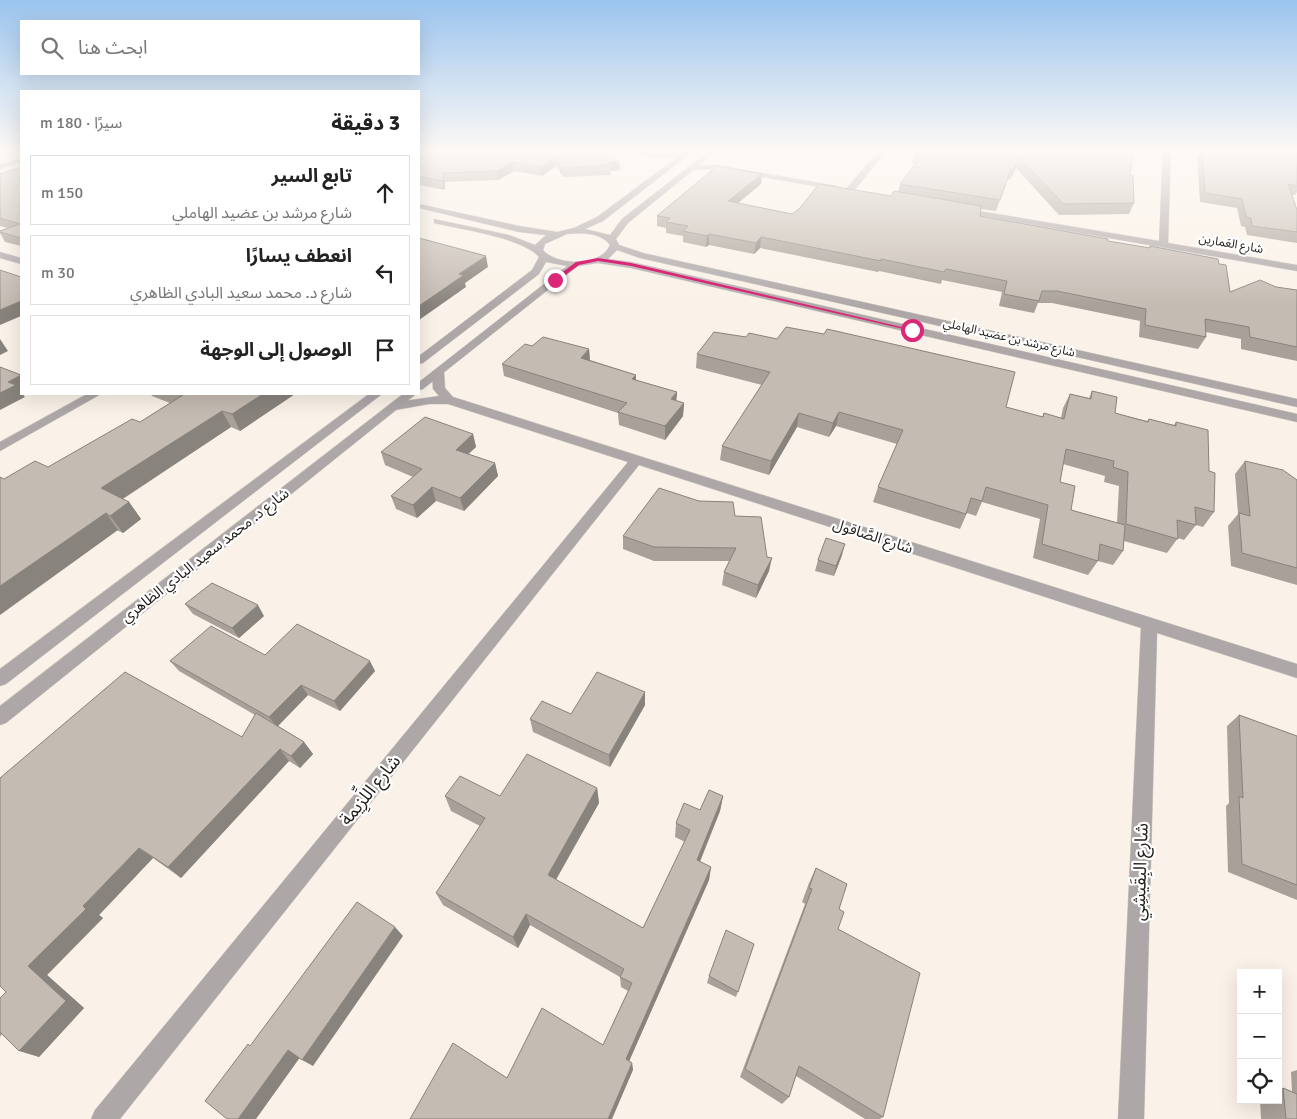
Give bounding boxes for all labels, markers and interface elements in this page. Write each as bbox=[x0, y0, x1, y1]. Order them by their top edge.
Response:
search box bbox=[20, 20, 420, 75]
icon: search bbox=[38, 34, 66, 62]
text: ابحث هنا bbox=[78, 36, 148, 60]
text: 3 دقيقة bbox=[331, 110, 400, 136]
text: سيرًا · 180 m bbox=[40, 113, 122, 133]
text: تابع السير bbox=[272, 164, 352, 188]
icon: ahead bbox=[371, 179, 399, 207]
text: 150 m bbox=[41, 183, 83, 203]
text: شارع مرشد بن عضيد الهاملي bbox=[172, 203, 352, 223]
street label: شارع العَمارين bbox=[1197, 231, 1264, 258]
text: انعطف يسارًا bbox=[246, 244, 352, 268]
icon: left bbox=[371, 259, 399, 287]
text: 30 m bbox=[41, 263, 75, 283]
route end bbox=[544, 269, 567, 292]
text: شارع د. محمد سعيد البادي الظاهري bbox=[130, 283, 352, 303]
street label: شارع مرشد بن عضيد الهاملي bbox=[941, 316, 1076, 362]
route start bbox=[901, 319, 924, 342]
icon: arrive bbox=[371, 336, 399, 364]
text: الوصول إلى الوجهة bbox=[200, 338, 352, 362]
street label: شارع د. محمد سعيد البادي الظاهري bbox=[117, 484, 295, 628]
street label: شارع الصَّاقول bbox=[830, 515, 915, 560]
street label: شارع اللِّزِيمة bbox=[330, 746, 407, 832]
street label: شارع البِقَيشِي bbox=[1127, 822, 1156, 922]
map controls bbox=[1237, 969, 1282, 1104]
button: + bbox=[1237, 969, 1282, 1014]
button: − bbox=[1237, 1014, 1282, 1059]
button: locate bbox=[1237, 1059, 1282, 1104]

